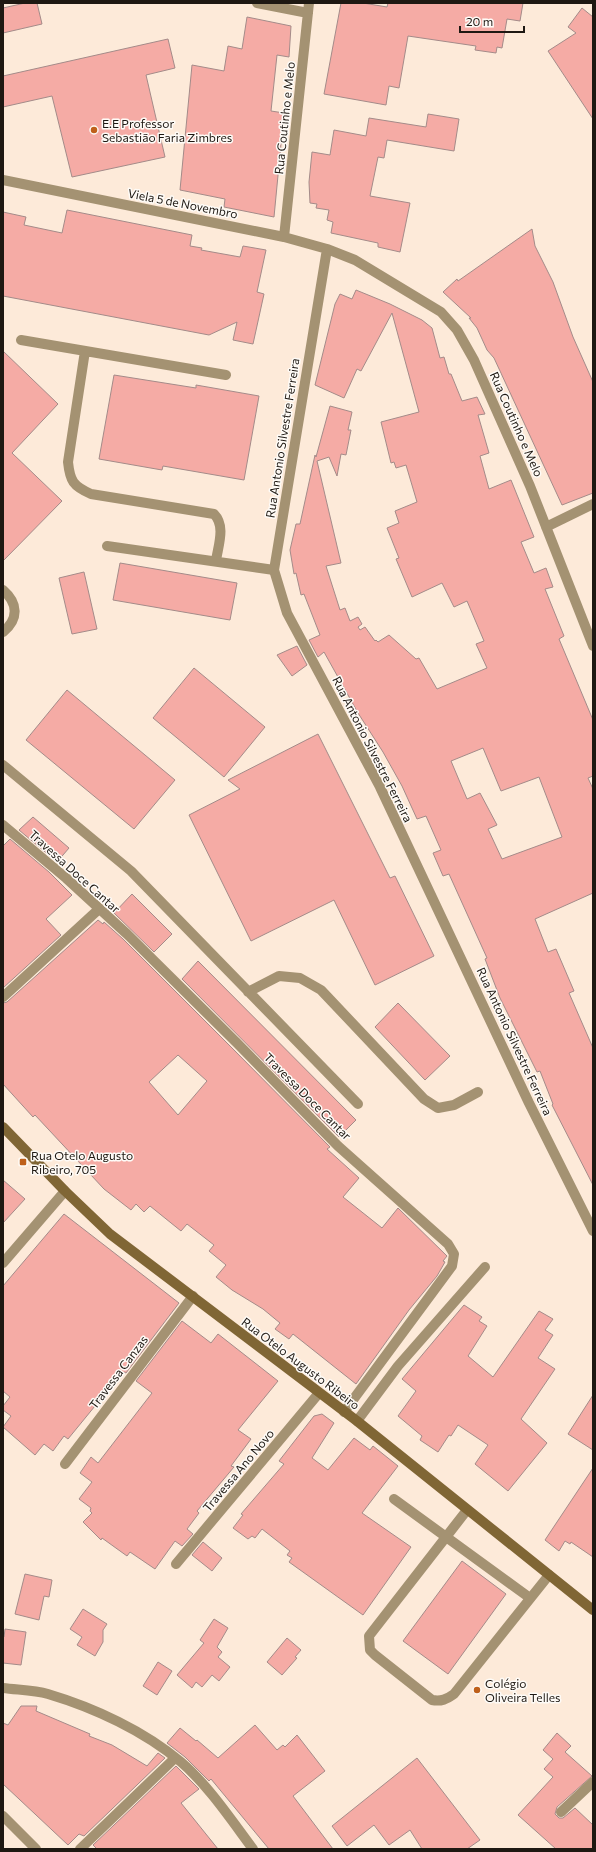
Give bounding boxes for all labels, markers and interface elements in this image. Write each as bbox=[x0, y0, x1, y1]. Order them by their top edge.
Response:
scale bar bbox=[460, 8, 524, 34]
text: 20 m bbox=[466, 14, 493, 28]
street label: Rua Coutinho e Melo bbox=[271, 61, 297, 175]
place label: E.E Professor Sebastião Faria Zimbres bbox=[102, 116, 232, 144]
marker: E.E Professor Sebastião Faria Zimbres bbox=[89, 125, 99, 135]
street label: Viela 5 de Novembro bbox=[127, 185, 239, 221]
street label: Rua Antonio Silvestre Ferreira bbox=[262, 357, 302, 519]
street label: Rua Coutinho e Melo bbox=[488, 369, 546, 479]
street label: Rua Antonio Silvestre Ferreira bbox=[330, 674, 416, 824]
street label: Travessa Doce Cantar bbox=[27, 827, 123, 916]
street label: Rua Antonio Silvestre Ferreira bbox=[475, 965, 555, 1117]
street label: Travessa Doce Cantar bbox=[262, 1050, 355, 1143]
place label: Rua Otelo Augusto Ribeiro, 705 bbox=[31, 1148, 133, 1176]
marker: Rua Otelo Augusto Ribeiro, 705 bbox=[18, 1157, 28, 1167]
street label: Rua Otelo Augusto Ribeiro bbox=[239, 1314, 363, 1412]
street label: Travessa Canzas bbox=[86, 1333, 150, 1411]
street label: Travessa Ano Novo bbox=[200, 1426, 276, 1514]
place label: Colégio Oliveira Telles bbox=[485, 1676, 561, 1704]
marker: Colégio Oliveira Telles bbox=[472, 1685, 482, 1695]

